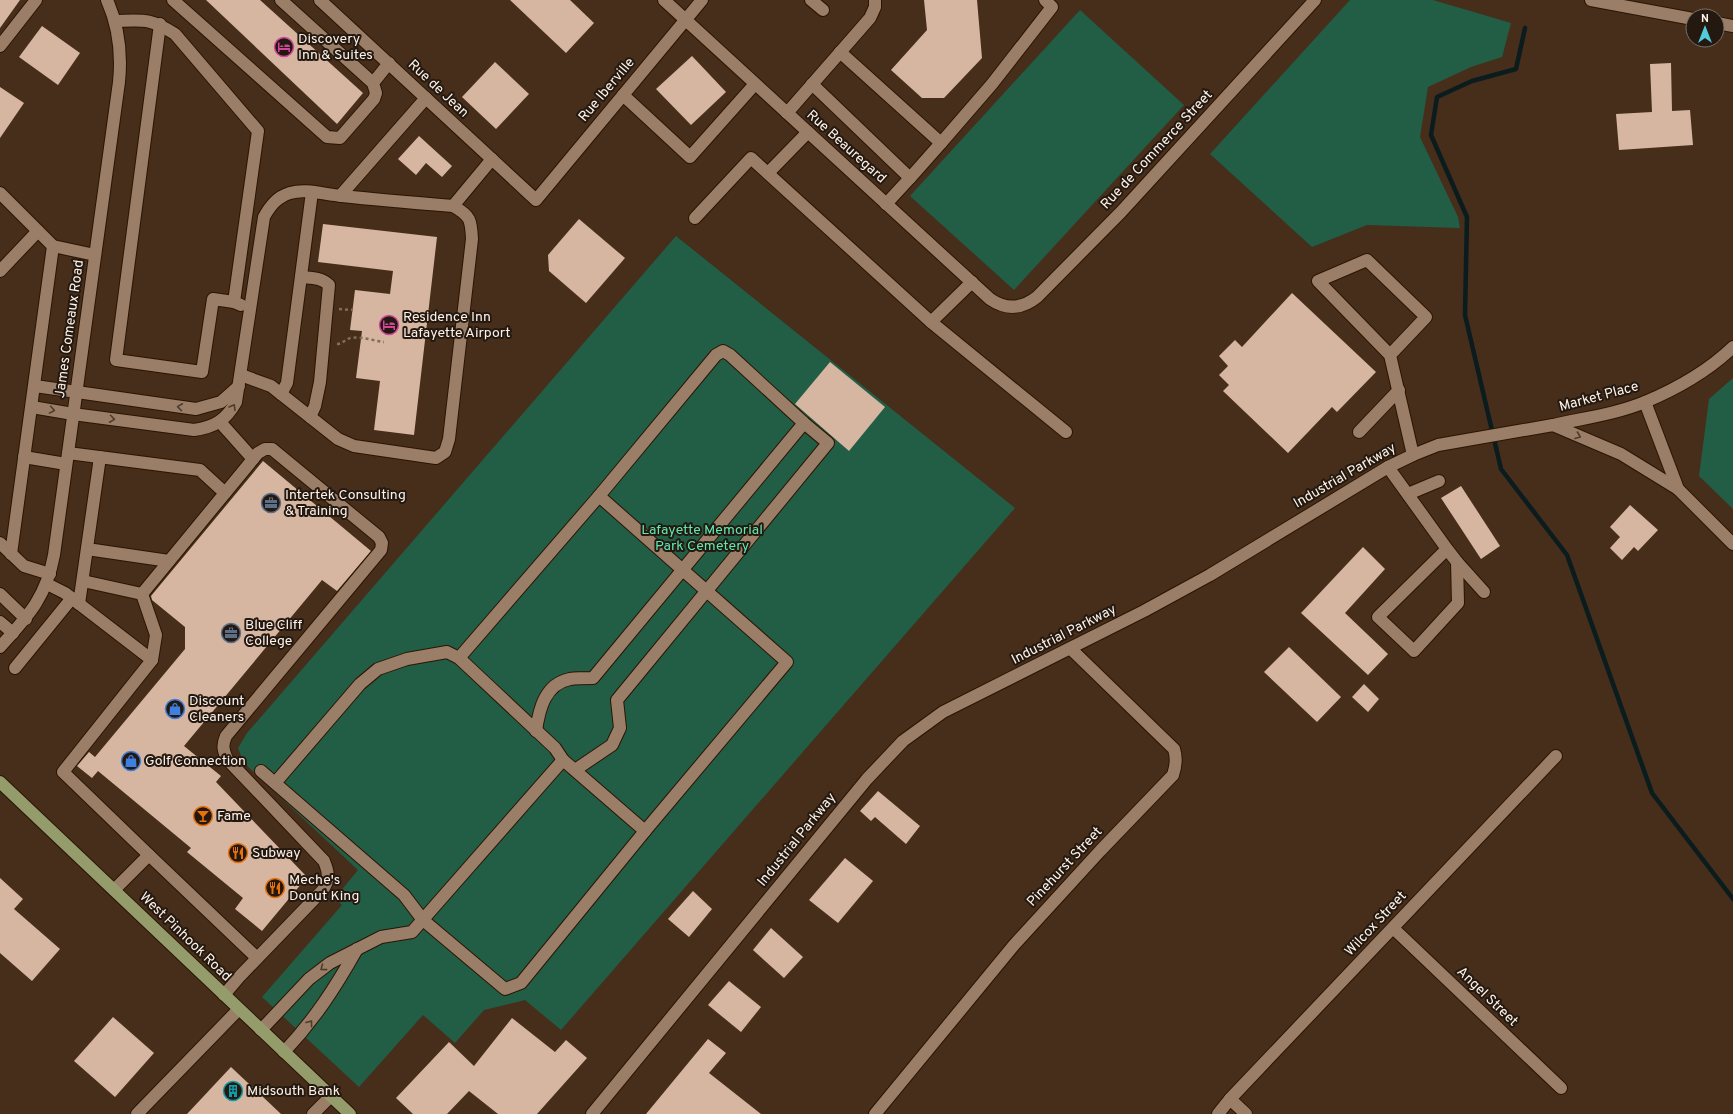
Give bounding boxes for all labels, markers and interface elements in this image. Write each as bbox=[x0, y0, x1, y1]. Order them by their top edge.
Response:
north arrow bbox=[1685, 8, 1725, 48]
text: N bbox=[1701, 12, 1709, 26]
place label: Discovery Inn & Suites bbox=[298, 31, 373, 64]
hotel icon: Discovery Inn & Suites bbox=[273, 36, 295, 58]
street label: Rue Iberville bbox=[575, 54, 639, 126]
street label: Rue de Jean bbox=[404, 57, 472, 121]
street label: Rue de Commerce Street bbox=[1097, 87, 1217, 213]
street label: Rue Beauregard bbox=[803, 107, 889, 187]
street label: James Comeaux Road bbox=[52, 259, 88, 399]
place label: Residence Inn Lafayette Airport bbox=[403, 309, 511, 342]
hotel icon: Residence Inn Lafayette Airport bbox=[378, 314, 400, 336]
street label: Market Place bbox=[1557, 378, 1641, 416]
one-way arrow bbox=[177, 403, 183, 412]
one-way arrow bbox=[228, 405, 235, 412]
one-way arrow bbox=[49, 406, 55, 414]
one-way arrow bbox=[109, 414, 115, 423]
one-way arrow bbox=[1575, 431, 1582, 439]
street label: Industrial Parkway bbox=[1291, 440, 1399, 512]
place label: Intertek Consulting & Training bbox=[285, 487, 406, 520]
office icon: Intertek Consulting & Training bbox=[260, 492, 282, 514]
park label: Lafayette Memorial Park Cemetery bbox=[641, 522, 763, 555]
street label: Industrial Parkway bbox=[1009, 601, 1119, 669]
place label: Blue Cliff College bbox=[245, 617, 303, 650]
office icon: Blue Cliff College bbox=[220, 622, 242, 644]
place label: Discount Cleaners bbox=[189, 693, 244, 726]
shop icon: Discount Cleaners bbox=[164, 698, 186, 720]
shop icon: Golf Connection bbox=[120, 750, 142, 772]
place label: Golf Connection bbox=[145, 753, 246, 770]
street label: Industrial Parkway bbox=[754, 790, 840, 890]
bar icon: Fame bbox=[192, 805, 214, 827]
place label: Fame bbox=[217, 808, 251, 825]
street label: Pinehurst Street bbox=[1024, 824, 1106, 910]
restaurant icon: Subway bbox=[227, 842, 249, 864]
place label: Subway bbox=[252, 845, 301, 862]
place label: Meche's Donut King bbox=[289, 872, 359, 905]
restaurant icon: Meche's Donut King bbox=[264, 877, 286, 899]
street label: Wilcox Street bbox=[1342, 888, 1410, 960]
street label: West Pinhook Road bbox=[135, 889, 235, 985]
one-way arrow bbox=[321, 963, 328, 970]
street label: Angel Street bbox=[1453, 964, 1521, 1030]
one-way arrow bbox=[305, 1020, 312, 1027]
building icon: Midsouth Bank bbox=[222, 1080, 244, 1102]
place label: Midsouth Bank bbox=[247, 1083, 340, 1100]

